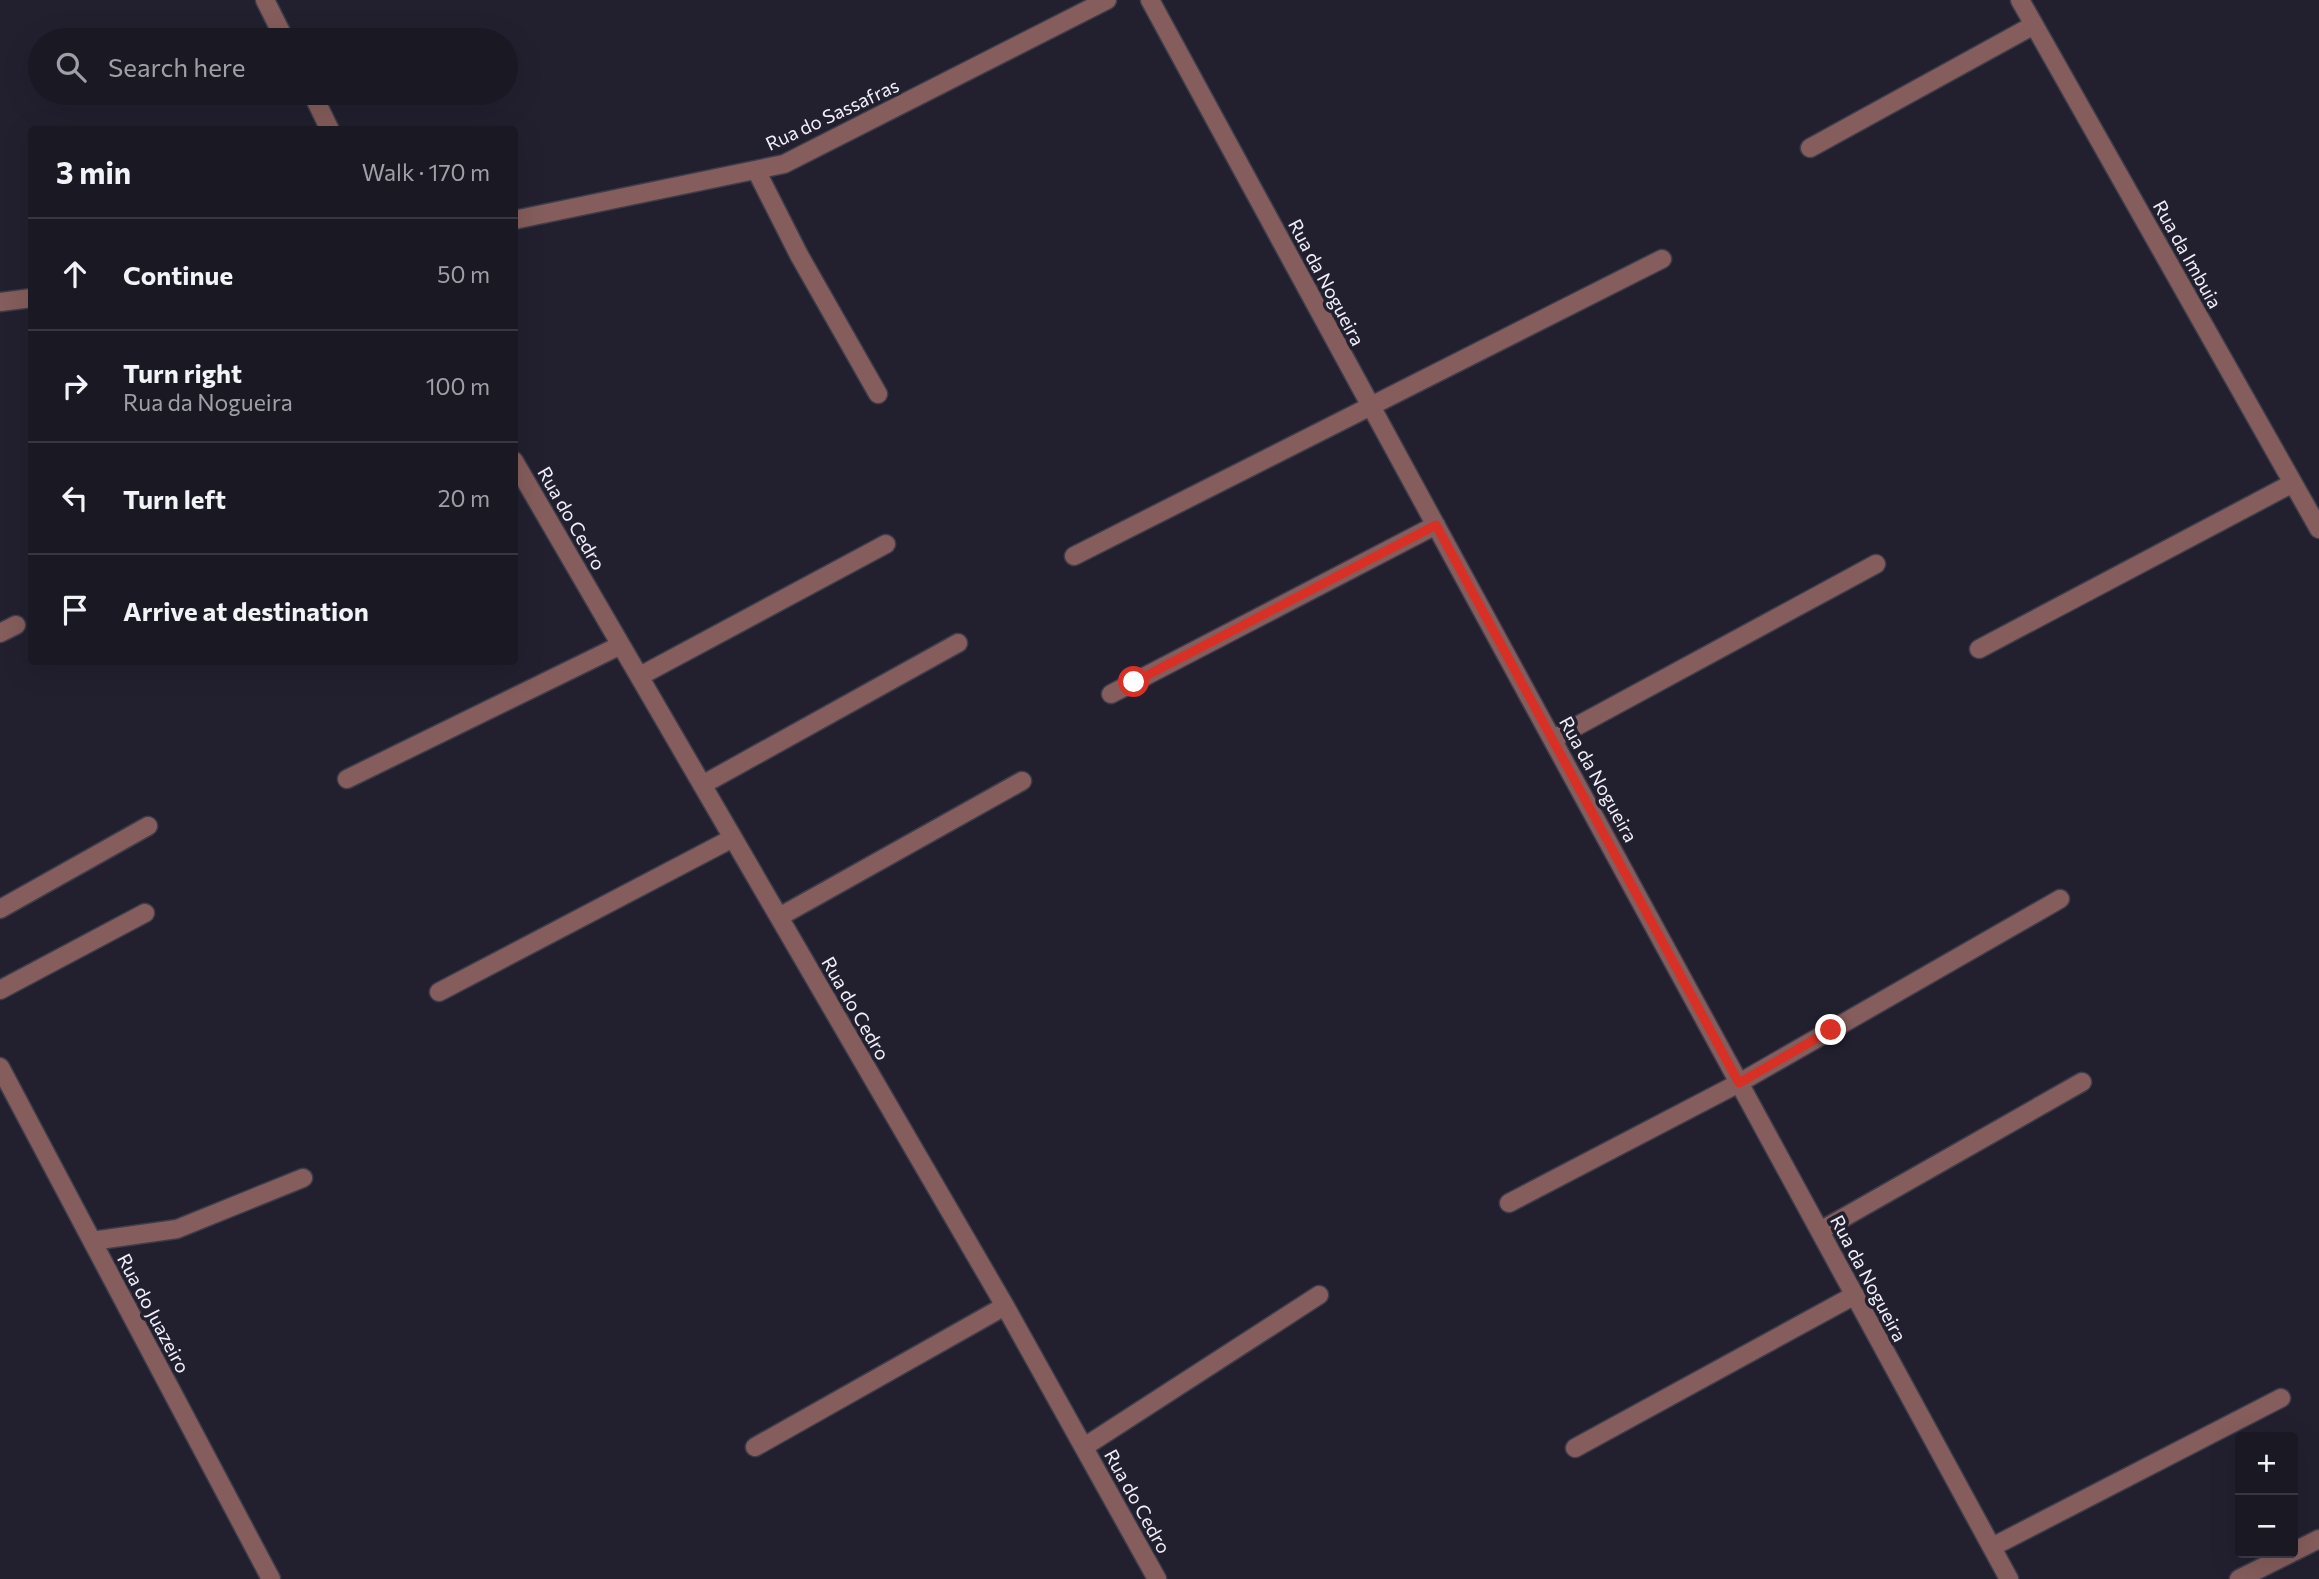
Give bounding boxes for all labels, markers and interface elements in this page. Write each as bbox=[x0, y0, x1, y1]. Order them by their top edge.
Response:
search box bbox=[28, 28, 518, 105]
icon: search bbox=[52, 48, 90, 86]
text: Search here bbox=[108, 51, 246, 82]
street label: Rua do Sassafras bbox=[762, 73, 902, 155]
text: 3 min bbox=[56, 153, 131, 190]
text: Walk · 170 m bbox=[362, 158, 490, 186]
street label: Rua da Imbuia bbox=[2149, 196, 2227, 312]
street label: Rua da Nogueira bbox=[1284, 215, 1370, 349]
icon: ahead bbox=[56, 255, 94, 293]
text: Continue bbox=[123, 259, 233, 290]
text: 50 m bbox=[437, 260, 490, 288]
text: Turn right bbox=[123, 357, 242, 388]
icon: right bbox=[56, 367, 94, 405]
text: 100 m bbox=[426, 372, 490, 400]
text: Rua da Nogueira bbox=[123, 388, 293, 416]
street label: Rua do Cedro bbox=[533, 462, 611, 574]
icon: left bbox=[56, 479, 94, 517]
text: Turn left bbox=[123, 483, 226, 514]
text: 20 m bbox=[438, 484, 490, 512]
icon: arrive bbox=[56, 591, 94, 629]
text: Arrive at destination bbox=[123, 595, 369, 626]
route start bbox=[1118, 666, 1149, 697]
street label: Rua da Nogueira bbox=[1555, 712, 1643, 846]
street label: Rua do Cedro bbox=[817, 952, 895, 1064]
route end bbox=[1815, 1014, 1846, 1045]
street label: Rua da Nogueira bbox=[1826, 1211, 1912, 1345]
street label: Rua do Juazeiro bbox=[113, 1249, 195, 1377]
map controls bbox=[2235, 1432, 2298, 1558]
button: + bbox=[2235, 1432, 2298, 1495]
street label: Rua do Cedro bbox=[1100, 1445, 1176, 1557]
button: − bbox=[2235, 1495, 2298, 1558]

